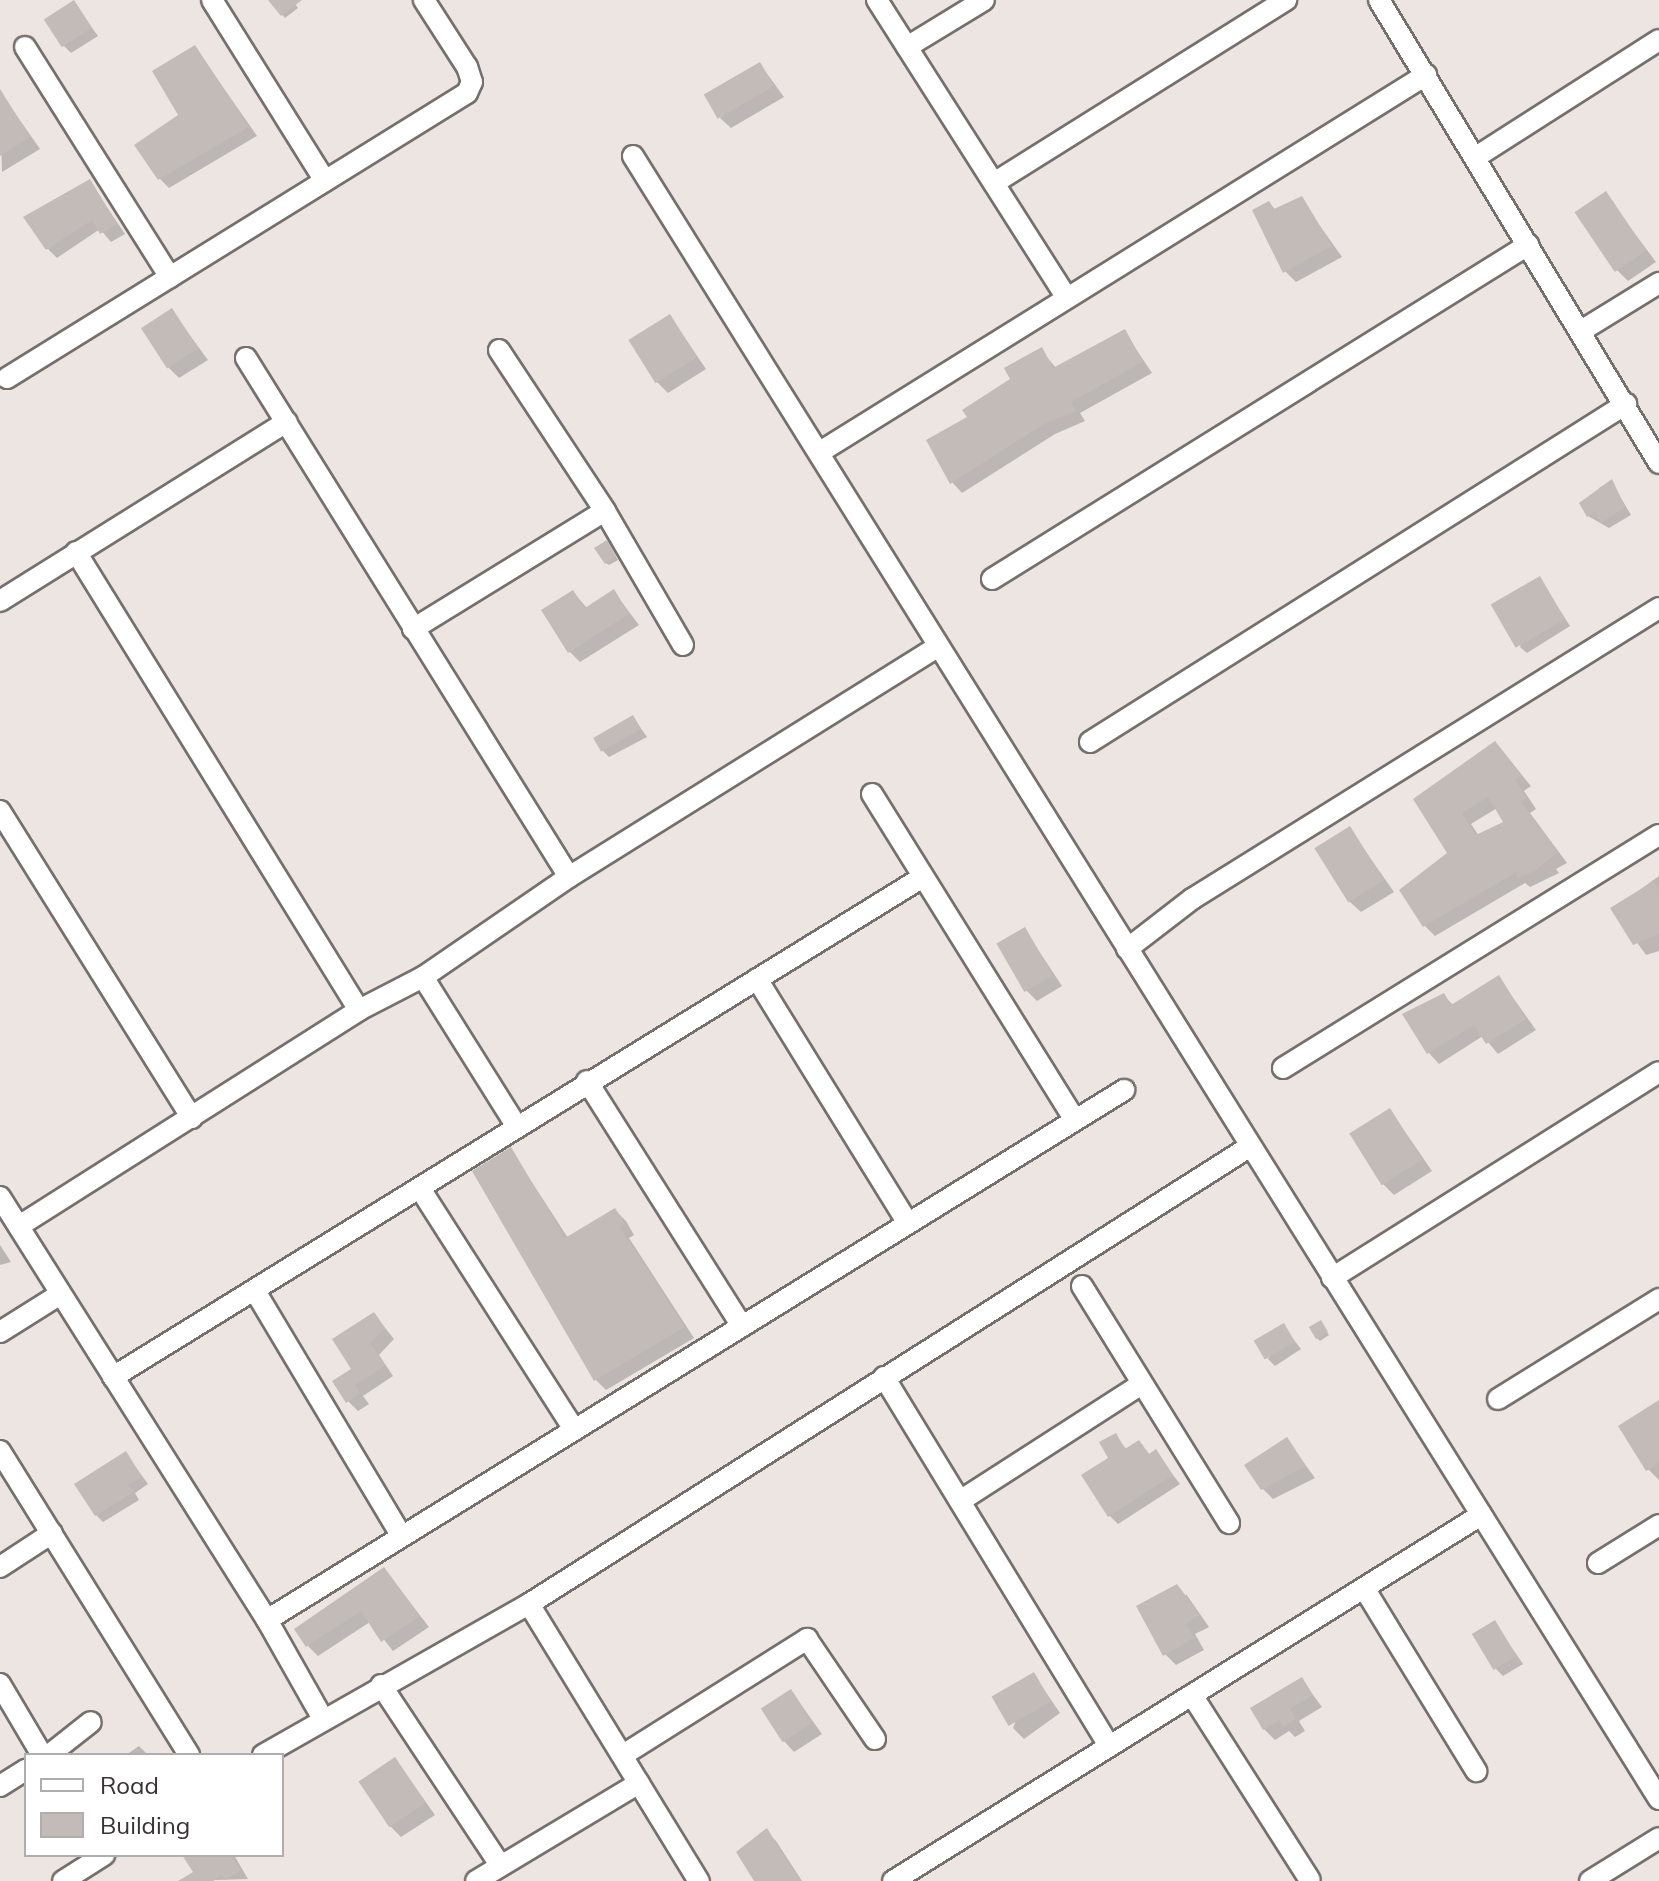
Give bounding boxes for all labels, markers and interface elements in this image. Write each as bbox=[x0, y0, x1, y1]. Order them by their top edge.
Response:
legend bbox=[24, 1753, 284, 1857]
text: Road bbox=[100, 1770, 159, 1800]
text: Building bbox=[100, 1810, 190, 1840]

